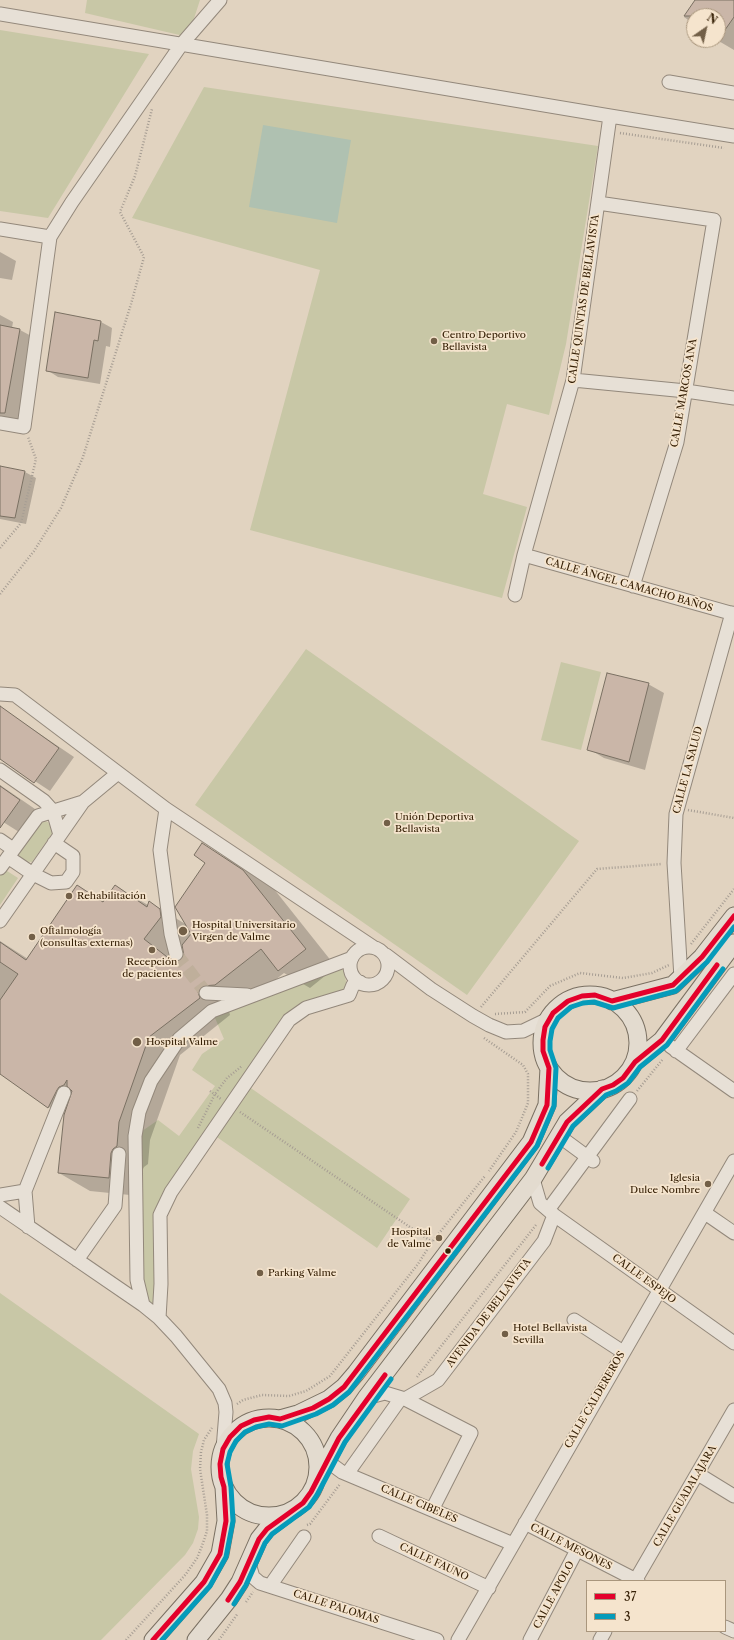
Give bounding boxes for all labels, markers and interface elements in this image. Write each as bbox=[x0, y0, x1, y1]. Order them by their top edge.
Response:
north arrow bbox=[686, 8, 726, 48]
text: N bbox=[704, 10, 720, 27]
street label: CALLE QUINTAS DE BELLAVISTA bbox=[566, 214, 602, 384]
place label: Centro Deportivo Bellavista bbox=[442, 329, 526, 352]
marker: Centro Deportivo Bellavista bbox=[429, 336, 439, 346]
street label: CALLE MARCOS ANA bbox=[669, 338, 699, 448]
street label: CALLE ÁNGEL CAMACHO BAÑOS bbox=[544, 555, 714, 615]
street label: CALLE LA SALUD bbox=[671, 725, 705, 815]
place label: Unión Deportiva Bellavista bbox=[395, 811, 474, 834]
marker: Unión Deportiva Bellavista bbox=[382, 818, 392, 828]
place label: Rehabilitación bbox=[77, 890, 146, 902]
marker: Rehabilitación bbox=[64, 891, 74, 901]
place label: Hospital Universitario Virgen de Valme bbox=[192, 919, 296, 942]
place label: Oftalmología (consultas externas) bbox=[40, 925, 133, 948]
marker: Hospital Universitario Virgen de Valme bbox=[177, 925, 189, 937]
marker: Oftalmología (consultas externas) bbox=[27, 932, 37, 942]
marker: Recepción de pacientes bbox=[147, 945, 157, 955]
place label: Recepción de pacientes bbox=[122, 956, 182, 980]
marker: Hospital Valme bbox=[131, 1036, 143, 1048]
place label: Hospital Valme bbox=[146, 1036, 218, 1048]
place label: Iglesia Dulce Nombre bbox=[630, 1172, 700, 1196]
marker: Iglesia Dulce Nombre bbox=[703, 1179, 713, 1189]
place label: Hospital de Valme bbox=[387, 1226, 431, 1250]
marker: Hospital de Valme bbox=[434, 1233, 444, 1243]
unlabelled marker bbox=[443, 1246, 453, 1256]
street label: CALLE ESPEJO bbox=[610, 1252, 678, 1306]
street label: AVENIDA DE BELLAVISTA bbox=[444, 1256, 534, 1370]
place label: Parking Valme bbox=[268, 1267, 336, 1279]
marker: Parking Valme bbox=[255, 1268, 265, 1278]
place label: Hotel Bellavista Sevilla bbox=[513, 1322, 587, 1346]
marker: Hotel Bellavista Sevilla bbox=[500, 1329, 510, 1339]
street label: CALLE CALDEREROS bbox=[562, 1349, 628, 1451]
street label: CALLE GUADALAJARA bbox=[651, 1443, 719, 1549]
street label: CALLE CIBELES bbox=[379, 1482, 459, 1526]
street label: CALLE MESONES bbox=[528, 1521, 614, 1573]
street label: CALLE FAUNO bbox=[398, 1541, 470, 1583]
street label: CALLE APOLO bbox=[531, 1559, 577, 1631]
legend bbox=[586, 1580, 726, 1632]
street label: CALLE PALOMAS bbox=[292, 1587, 380, 1627]
text: 37 bbox=[624, 1589, 637, 1604]
text: 3 bbox=[624, 1609, 631, 1624]

